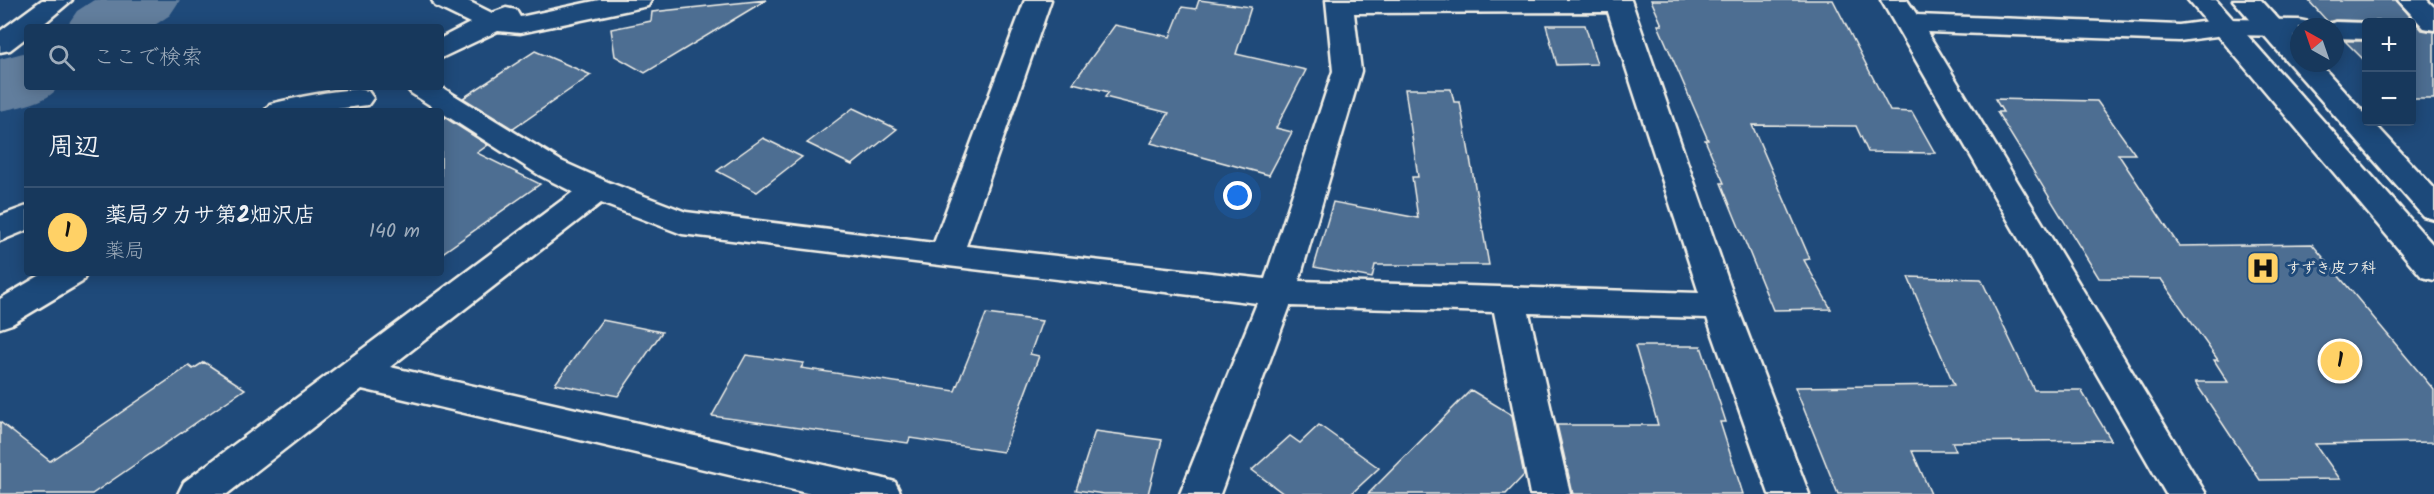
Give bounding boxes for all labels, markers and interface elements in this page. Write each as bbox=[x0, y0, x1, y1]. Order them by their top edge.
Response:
north arrow bbox=[2290, 18, 2344, 72]
map controls bbox=[2362, 18, 2416, 126]
button: + bbox=[2362, 18, 2416, 72]
search box bbox=[24, 24, 444, 90]
icon: search bbox=[45, 41, 78, 74]
text: ここで検索 bbox=[93, 41, 203, 76]
button: − bbox=[2362, 72, 2416, 126]
text: 周辺 bbox=[48, 127, 100, 169]
your location bbox=[1223, 181, 1252, 210]
text: 薬局タカサ第2畑沢店 bbox=[105, 199, 316, 234]
text: 1 bbox=[64, 216, 71, 248]
text: 140 m bbox=[369, 216, 420, 248]
text: 薬局 bbox=[105, 236, 145, 268]
hospital icon: すずき皮フ科 bbox=[2245, 250, 2281, 286]
place label: すずき皮フ科 bbox=[2286, 257, 2376, 281]
pin: 1 bbox=[2320, 338, 2360, 384]

